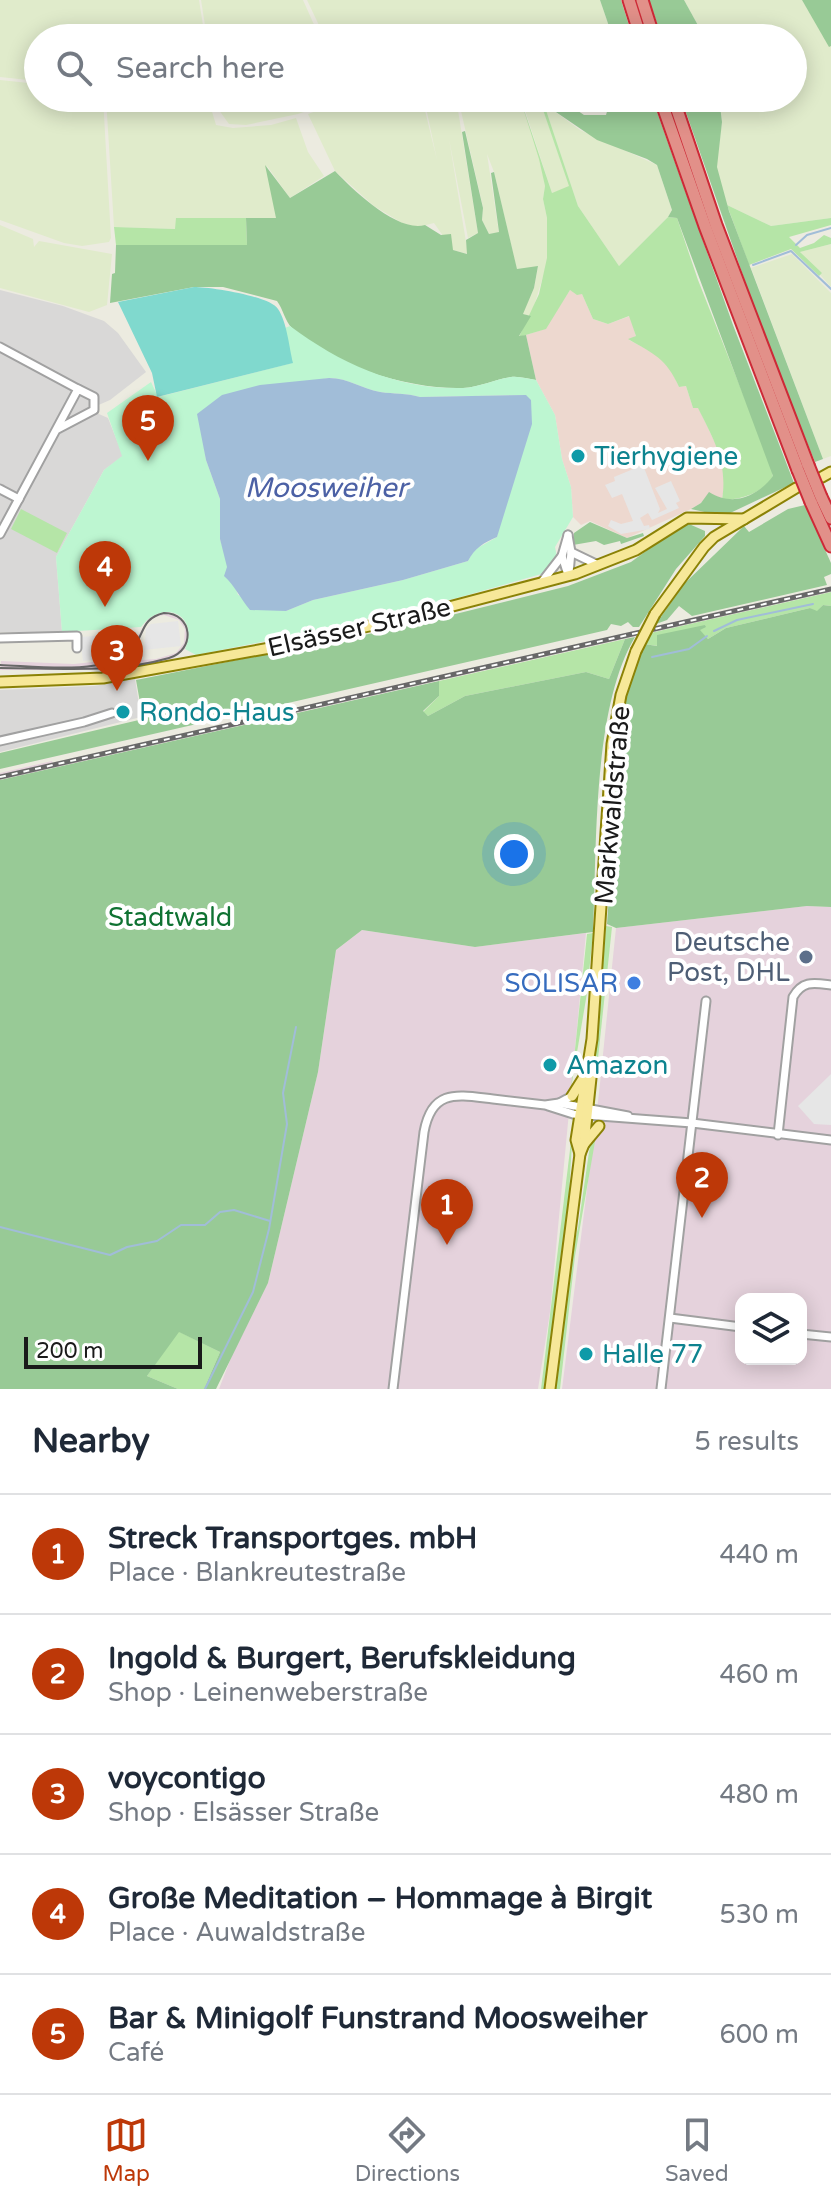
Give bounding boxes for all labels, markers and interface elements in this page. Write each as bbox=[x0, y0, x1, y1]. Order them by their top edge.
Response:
search box bbox=[24, 24, 807, 112]
icon: search bbox=[52, 46, 96, 90]
text: Search here bbox=[116, 50, 285, 87]
pin: 5 bbox=[122, 395, 174, 461]
place label: Tierhygiene bbox=[594, 441, 738, 472]
marker: Tierhygiene bbox=[569, 447, 587, 465]
water label: Moosweiher bbox=[245, 471, 410, 505]
pin: 4 bbox=[79, 541, 131, 607]
street label: Elsässer Straße bbox=[265, 591, 454, 664]
pin: 3 bbox=[91, 625, 143, 691]
place label: Rondo-Haus bbox=[139, 697, 294, 728]
marker: Rondo-Haus bbox=[114, 703, 132, 721]
street label: Markwaldstraße bbox=[588, 704, 637, 906]
your location bbox=[494, 834, 534, 874]
park label: Stadtwald bbox=[108, 902, 232, 933]
place label: Deutsche Post, DHL bbox=[667, 927, 790, 988]
marker: Deutsche Post, DHL bbox=[797, 948, 815, 966]
place label: SOLISAR bbox=[505, 968, 618, 999]
marker: SOLISAR bbox=[625, 974, 643, 992]
place label: Amazon bbox=[566, 1050, 668, 1081]
marker: Amazon bbox=[541, 1056, 559, 1074]
pin: 2 bbox=[676, 1152, 728, 1218]
pin: 1 bbox=[421, 1179, 473, 1245]
map controls bbox=[735, 1293, 807, 1365]
button: layers bbox=[735, 1293, 807, 1365]
scale bar bbox=[24, 1333, 202, 1369]
text: 200 m bbox=[36, 1338, 103, 1364]
place label: Halle 77 bbox=[602, 1339, 703, 1370]
marker: Halle 77 bbox=[577, 1345, 595, 1363]
text: Nearby bbox=[32, 1421, 150, 1462]
text: 5 results bbox=[694, 1426, 799, 1457]
text: Streck Transportges. mbH bbox=[108, 1520, 477, 1557]
text: 1 bbox=[50, 1539, 66, 1570]
text: 440 m bbox=[719, 1539, 799, 1570]
text: Place · Blankreutestraße bbox=[108, 1557, 406, 1588]
text: Ingold & Burgert, Berufskleidung bbox=[108, 1640, 576, 1677]
text: 2 bbox=[50, 1659, 66, 1690]
text: 460 m bbox=[719, 1659, 799, 1690]
text: Shop · Leinenweberstraße bbox=[108, 1677, 428, 1708]
text: voycontigo bbox=[108, 1760, 266, 1797]
text: 3 bbox=[50, 1779, 66, 1810]
text: 480 m bbox=[719, 1779, 799, 1810]
text: Shop · Elsässer Straße bbox=[108, 1797, 379, 1828]
text: Große Meditation – Hommage à Birgit bbox=[108, 1880, 652, 1917]
text: 4 bbox=[50, 1899, 66, 1930]
text: 530 m bbox=[719, 1899, 799, 1930]
text: Place · Auwaldstraße bbox=[108, 1917, 365, 1948]
text: Bar & Minigolf Funstrand Moosweiher bbox=[108, 2000, 647, 2037]
text: 5 bbox=[50, 2019, 66, 2050]
text: 600 m bbox=[719, 2019, 799, 2050]
text: Café bbox=[108, 2037, 164, 2068]
tab: Map bbox=[102, 2113, 150, 2187]
tab: Directions bbox=[355, 2113, 460, 2187]
tab: Saved bbox=[665, 2113, 729, 2187]

